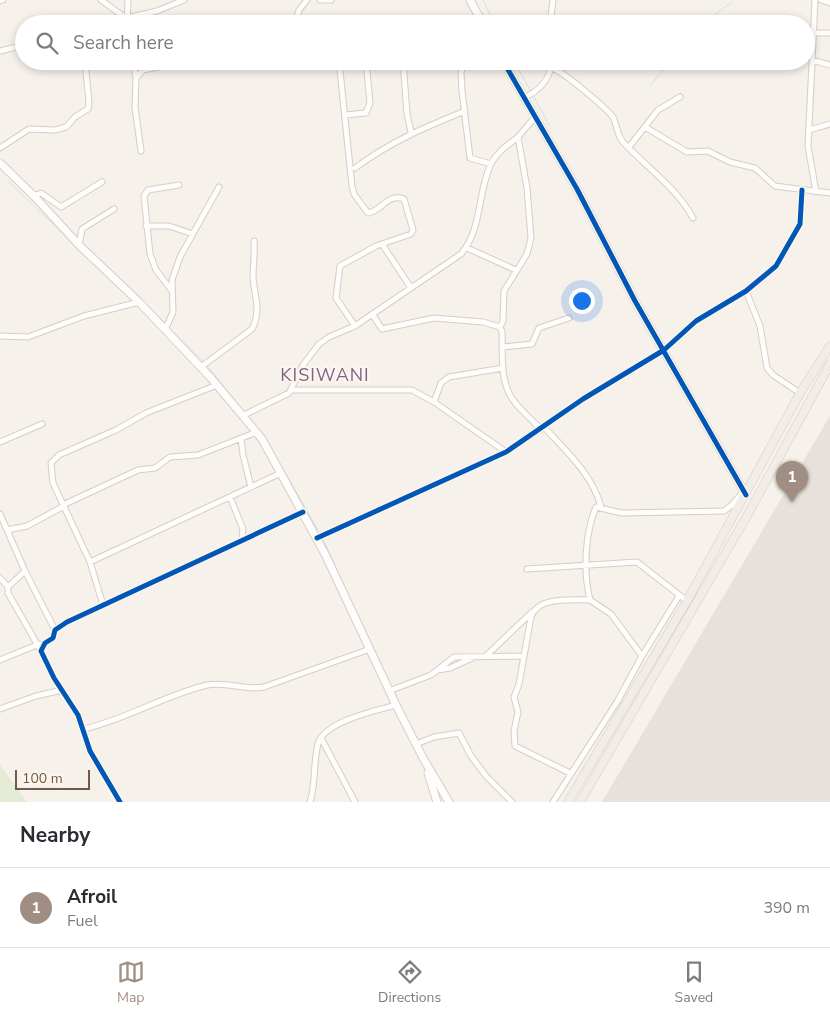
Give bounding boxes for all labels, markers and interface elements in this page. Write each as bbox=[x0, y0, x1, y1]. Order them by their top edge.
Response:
search box bbox=[15, 15, 815, 70]
icon: search bbox=[33, 29, 61, 57]
text: Search here bbox=[73, 30, 174, 56]
your location bbox=[569, 288, 595, 314]
district label: KISIWANI bbox=[280, 363, 370, 387]
pin: 1 bbox=[776, 461, 808, 502]
scale bar bbox=[15, 767, 90, 790]
text: 100 m bbox=[22, 769, 63, 788]
text: Nearby bbox=[20, 821, 90, 849]
text: Afroil bbox=[67, 884, 117, 910]
text: 1 bbox=[31, 897, 41, 919]
text: 390 m bbox=[763, 897, 810, 919]
text: Fuel bbox=[67, 910, 98, 932]
tab: Map bbox=[117, 958, 145, 1007]
tab: Directions bbox=[378, 958, 441, 1007]
tab: Saved bbox=[675, 958, 713, 1007]

